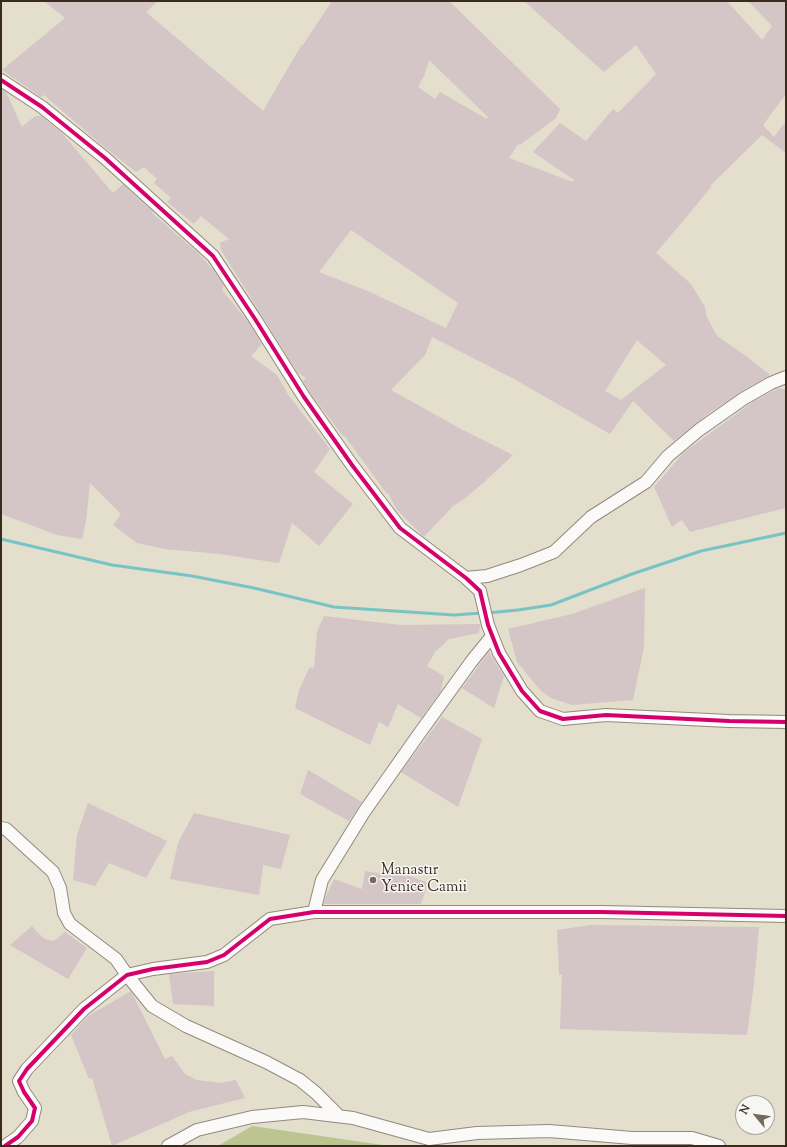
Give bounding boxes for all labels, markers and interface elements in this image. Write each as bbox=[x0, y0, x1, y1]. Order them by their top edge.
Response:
place label: Manastır Yenice Camii bbox=[381, 862, 467, 897]
marker: Manastır Yenice Camii bbox=[368, 875, 378, 885]
north arrow bbox=[735, 1095, 775, 1135]
text: N bbox=[736, 1102, 755, 1117]

